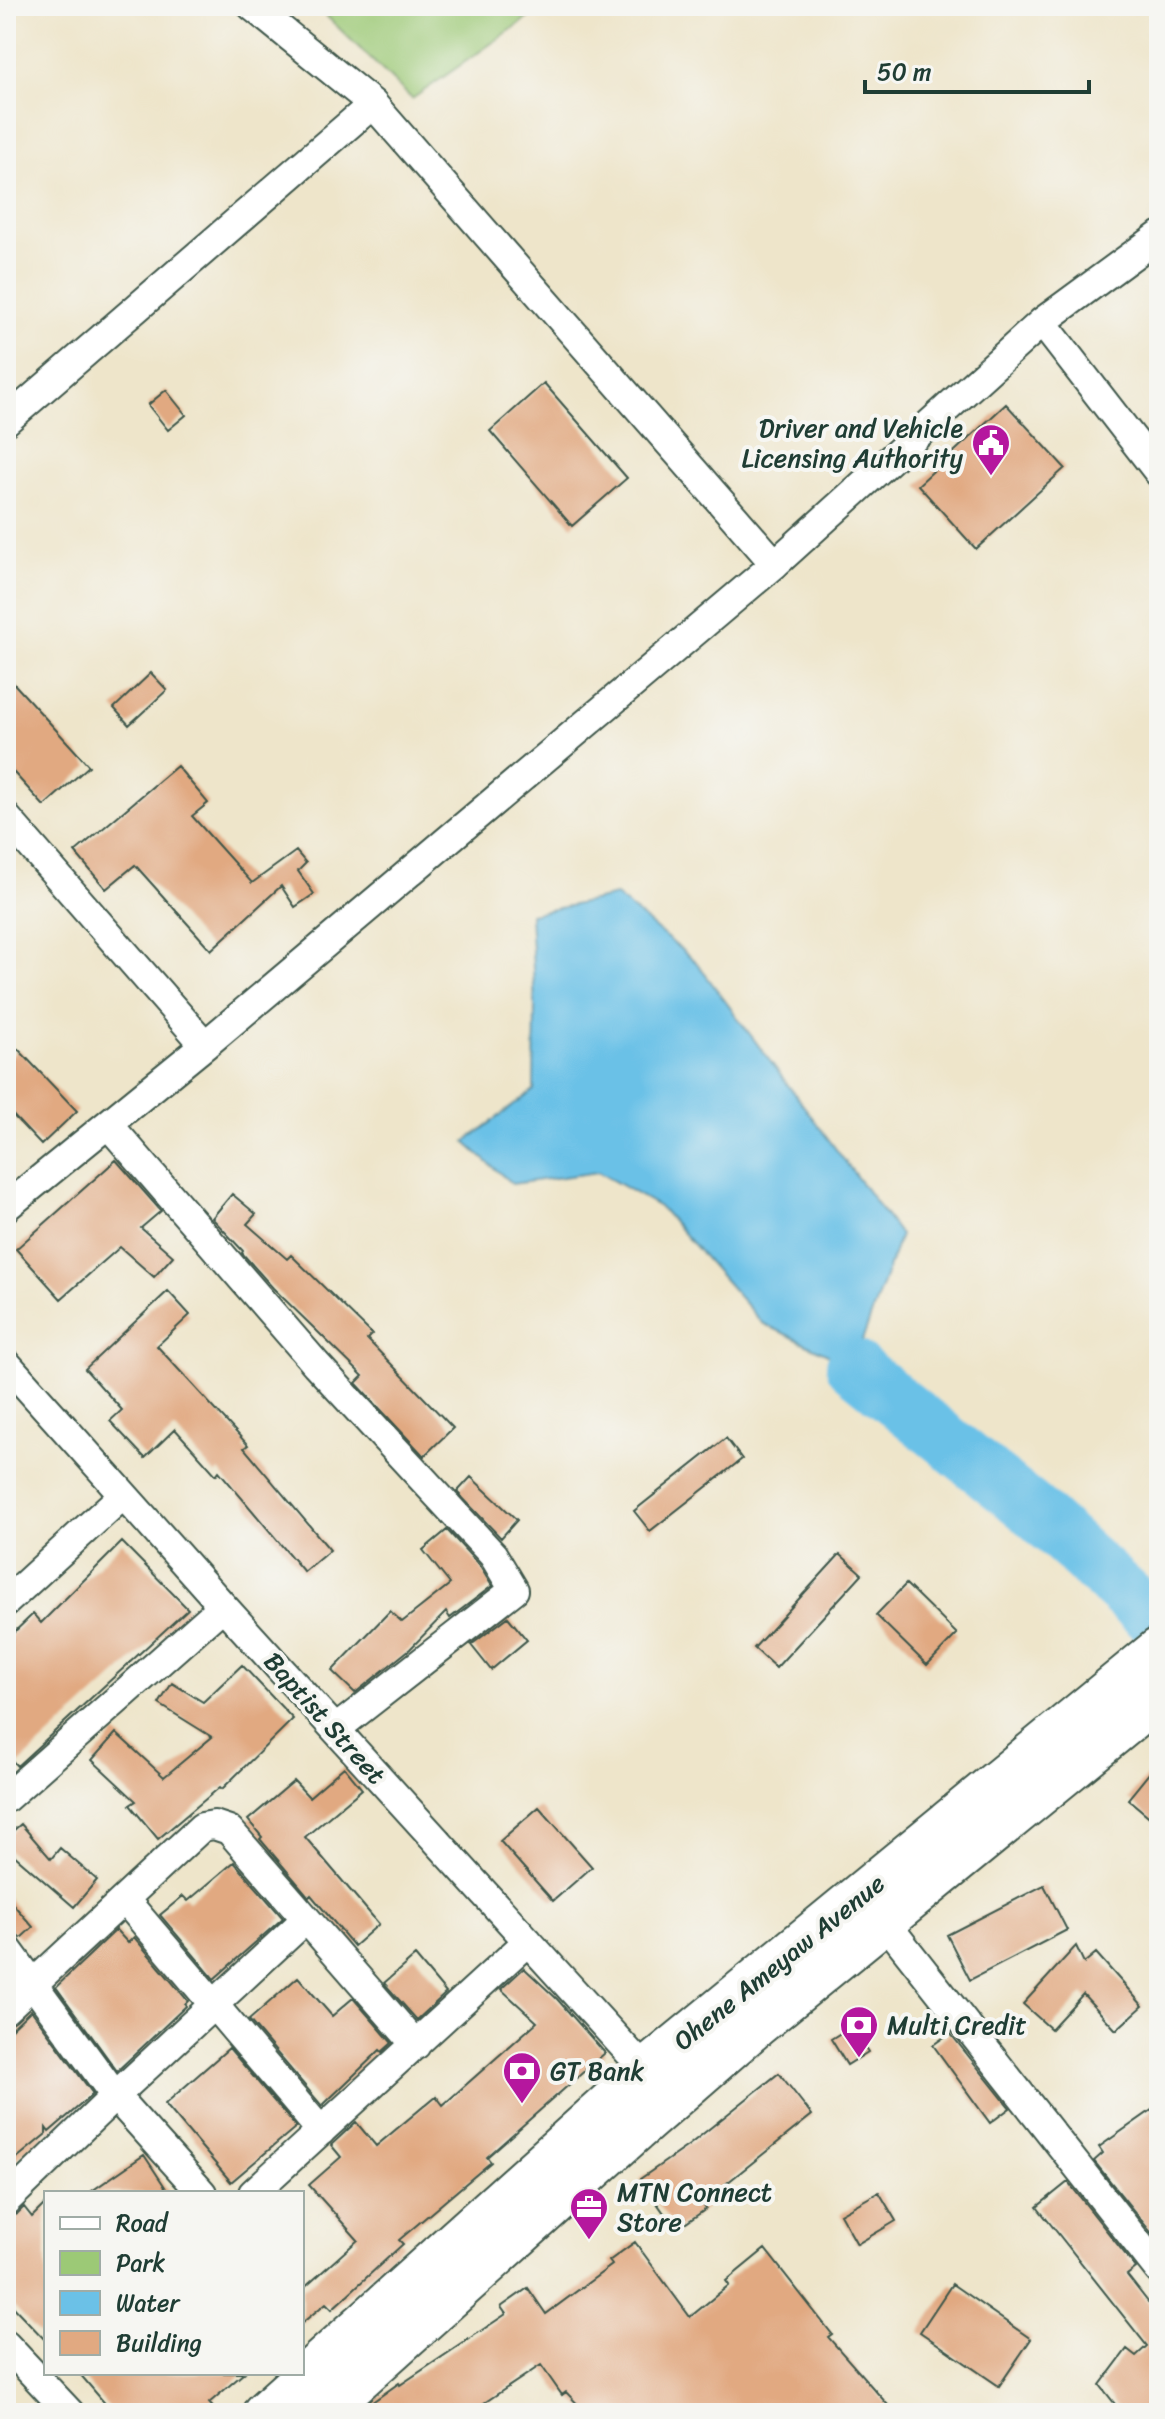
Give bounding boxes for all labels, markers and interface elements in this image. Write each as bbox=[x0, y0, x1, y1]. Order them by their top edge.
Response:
scale bar bbox=[865, 44, 1089, 94]
text: 50 m bbox=[877, 51, 932, 93]
place label: Driver and Vehicle Licensing Authority bbox=[742, 405, 964, 481]
public building icon: Driver and Vehicle Licensing Authority bbox=[970, 422, 1012, 477]
street label: Baptist Street bbox=[252, 1641, 398, 1795]
street label: Ohene Ameyaw Avenue bbox=[663, 1862, 895, 2062]
place label: Multi Credit bbox=[887, 2002, 1027, 2048]
bank icon: Multi Credit bbox=[838, 2004, 880, 2059]
place label: GT Bank bbox=[550, 2048, 644, 2094]
bank icon: GT Bank bbox=[501, 2050, 543, 2105]
place label: MTN Connect Store bbox=[617, 2169, 772, 2245]
office icon: MTN Connect Store bbox=[568, 2186, 610, 2241]
legend bbox=[44, 2191, 304, 2375]
text: Road bbox=[116, 2202, 170, 2244]
text: Park bbox=[116, 2242, 165, 2284]
text: Water bbox=[116, 2282, 181, 2324]
text: Building bbox=[116, 2322, 202, 2364]

